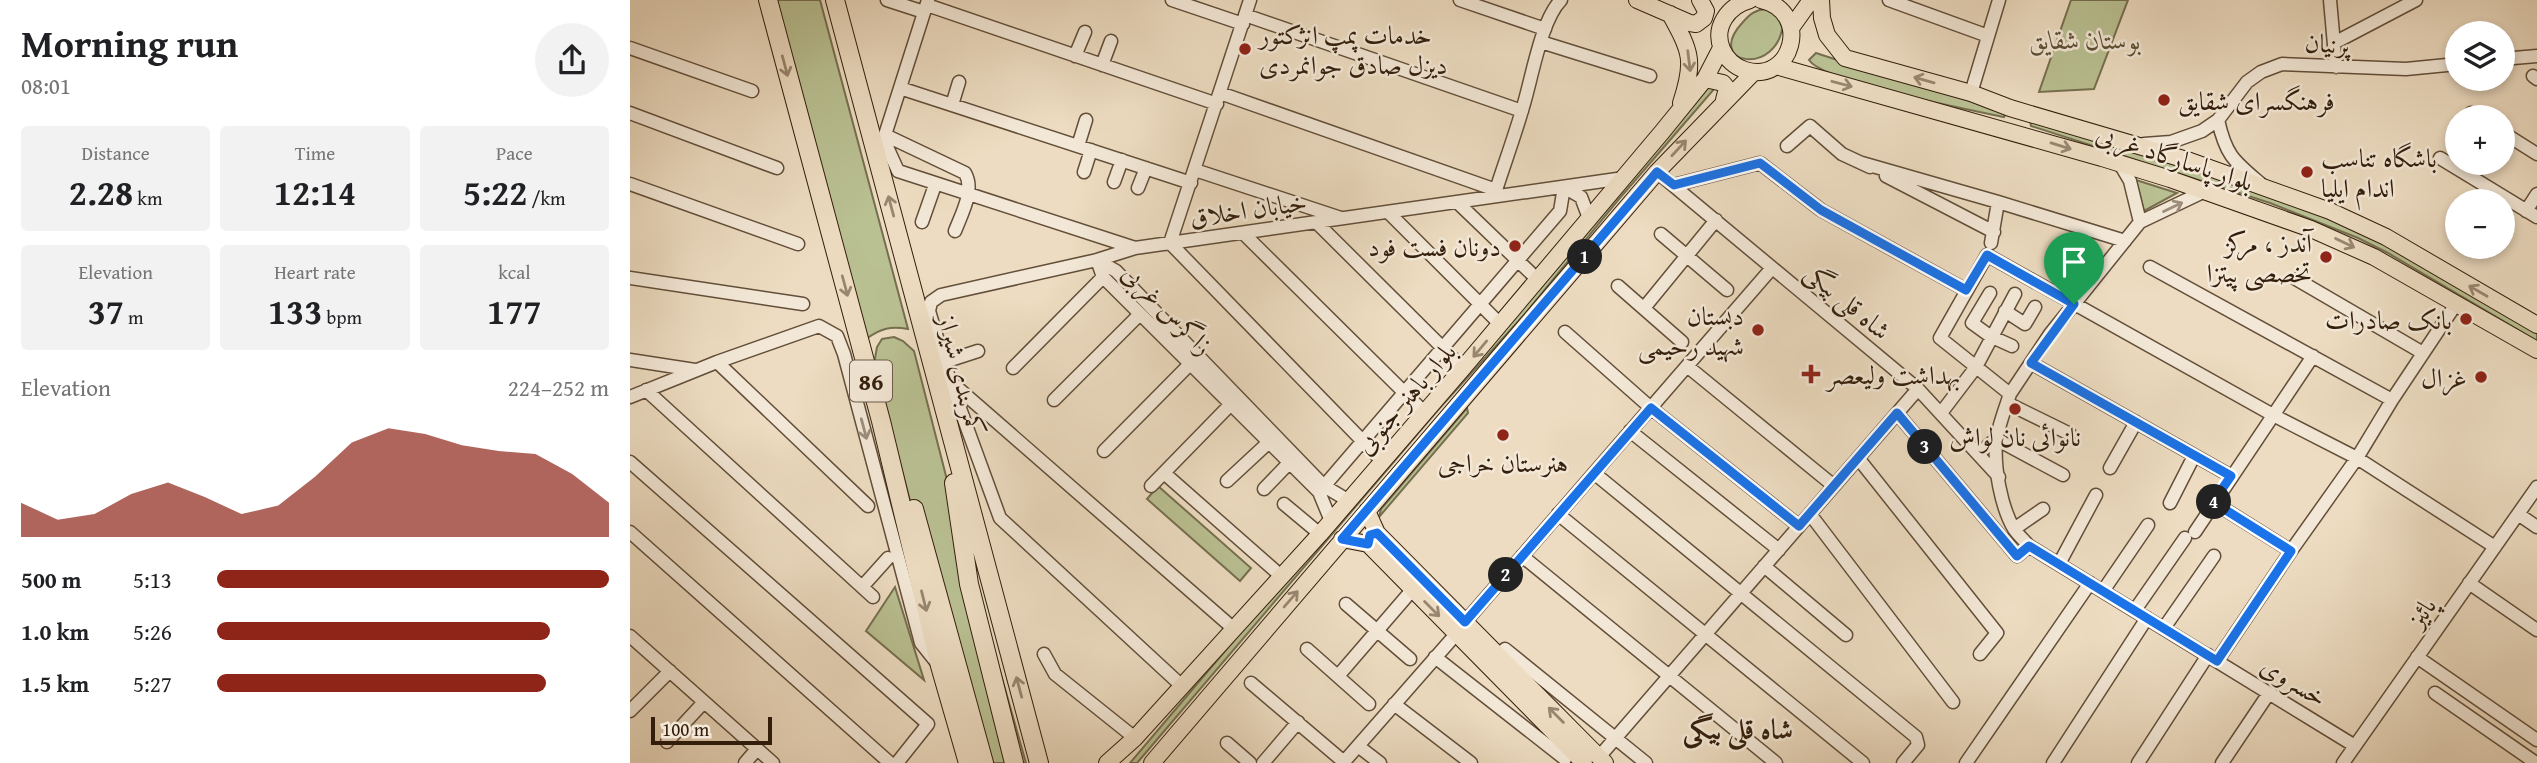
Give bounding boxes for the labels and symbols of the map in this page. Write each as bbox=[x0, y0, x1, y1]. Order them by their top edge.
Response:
place label: خدمات پمپ انژکتور دیزل صادق جوانمردی bbox=[1256, 15, 1447, 84]
park label: بوستان شقایق bbox=[2029, 20, 2141, 59]
street label: پرنیان bbox=[2304, 22, 2353, 64]
marker: خدمات پمپ انژکتور دیزل صادق جوانمردی bbox=[1237, 41, 1253, 57]
one-way arrow bbox=[1682, 49, 1695, 72]
one-way arrow bbox=[779, 54, 792, 77]
one-way arrow bbox=[1913, 73, 1936, 86]
one-way arrow bbox=[1831, 79, 1853, 92]
place label: فرهنگسرای شقایق bbox=[2178, 81, 2335, 120]
marker: فرهنگسرای شقایق bbox=[2156, 92, 2172, 108]
street label: بلوار پاسارگاد غربی bbox=[2091, 113, 2259, 201]
place label: باشگاه تناسب اندام ایلیا bbox=[2321, 138, 2437, 211]
one-way arrow bbox=[1671, 140, 1688, 157]
one-way arrow bbox=[2049, 141, 2071, 154]
marker: باشگاه تناسب اندام ایلیا bbox=[2299, 164, 2315, 180]
street label: خیابان اخلاق bbox=[1187, 181, 1309, 237]
one-way arrow bbox=[883, 196, 896, 218]
one-way arrow bbox=[2162, 199, 2183, 213]
place label: آندز ، مرکز تخصصی پیتزا bbox=[2207, 223, 2314, 292]
place label: دونان فست فود bbox=[1368, 227, 1501, 266]
pin bbox=[2044, 232, 2104, 304]
one-way arrow bbox=[2334, 237, 2356, 250]
marker: دونان فست فود bbox=[1507, 238, 1523, 254]
pin: 1 bbox=[1567, 240, 1602, 274]
marker: آندز ، مرکز تخصصی پیتزا bbox=[2318, 249, 2334, 265]
street label: شاه قلی بیگی bbox=[1796, 253, 1900, 349]
street label: زاگرس غربی bbox=[1113, 254, 1223, 364]
one-way arrow bbox=[839, 274, 852, 296]
one-way arrow bbox=[2468, 284, 2489, 297]
place label: دبستان شهید رحیمی bbox=[1638, 296, 1744, 365]
place label: بانک صادرات bbox=[2325, 300, 2452, 339]
street label: کمربندی شیراز bbox=[927, 307, 996, 440]
marker: بانک صادرات bbox=[2458, 311, 2474, 327]
marker: دبستان شهید رحیمی bbox=[1750, 322, 1766, 338]
street label: بلوار باهنر جنوبی bbox=[1345, 333, 1465, 463]
one-way arrow bbox=[1472, 339, 1488, 357]
place label: بهداشت ولیعصر bbox=[1824, 355, 1961, 394]
place label: غزال bbox=[2421, 358, 2467, 397]
road number: 86 bbox=[850, 360, 892, 402]
marker: بهداشت ولیعصر bbox=[1801, 364, 1821, 384]
marker: غزال bbox=[2473, 369, 2489, 385]
marker: نانوائی نان لواش bbox=[2007, 401, 2023, 417]
one-way arrow bbox=[858, 417, 871, 440]
place label: نانوائی نان لواش bbox=[1949, 417, 2081, 456]
marker: هنرستان خراجی bbox=[1495, 427, 1511, 443]
pin: 3 bbox=[1908, 430, 1942, 464]
place label: هنرستان خراجی bbox=[1438, 443, 1568, 482]
pin: 4 bbox=[2196, 484, 2232, 520]
pin: 2 bbox=[1488, 558, 1524, 592]
street label: پائیز bbox=[2395, 588, 2446, 638]
one-way arrow bbox=[918, 589, 931, 612]
one-way arrow bbox=[1283, 590, 1299, 608]
one-way arrow bbox=[1423, 600, 1440, 617]
street label: خسروى bbox=[2253, 646, 2335, 716]
one-way arrow bbox=[1012, 676, 1025, 698]
one-way arrow bbox=[1548, 706, 1565, 723]
district label: شاه قلی بیگی bbox=[1683, 708, 1793, 751]
scale bar bbox=[651, 714, 772, 746]

